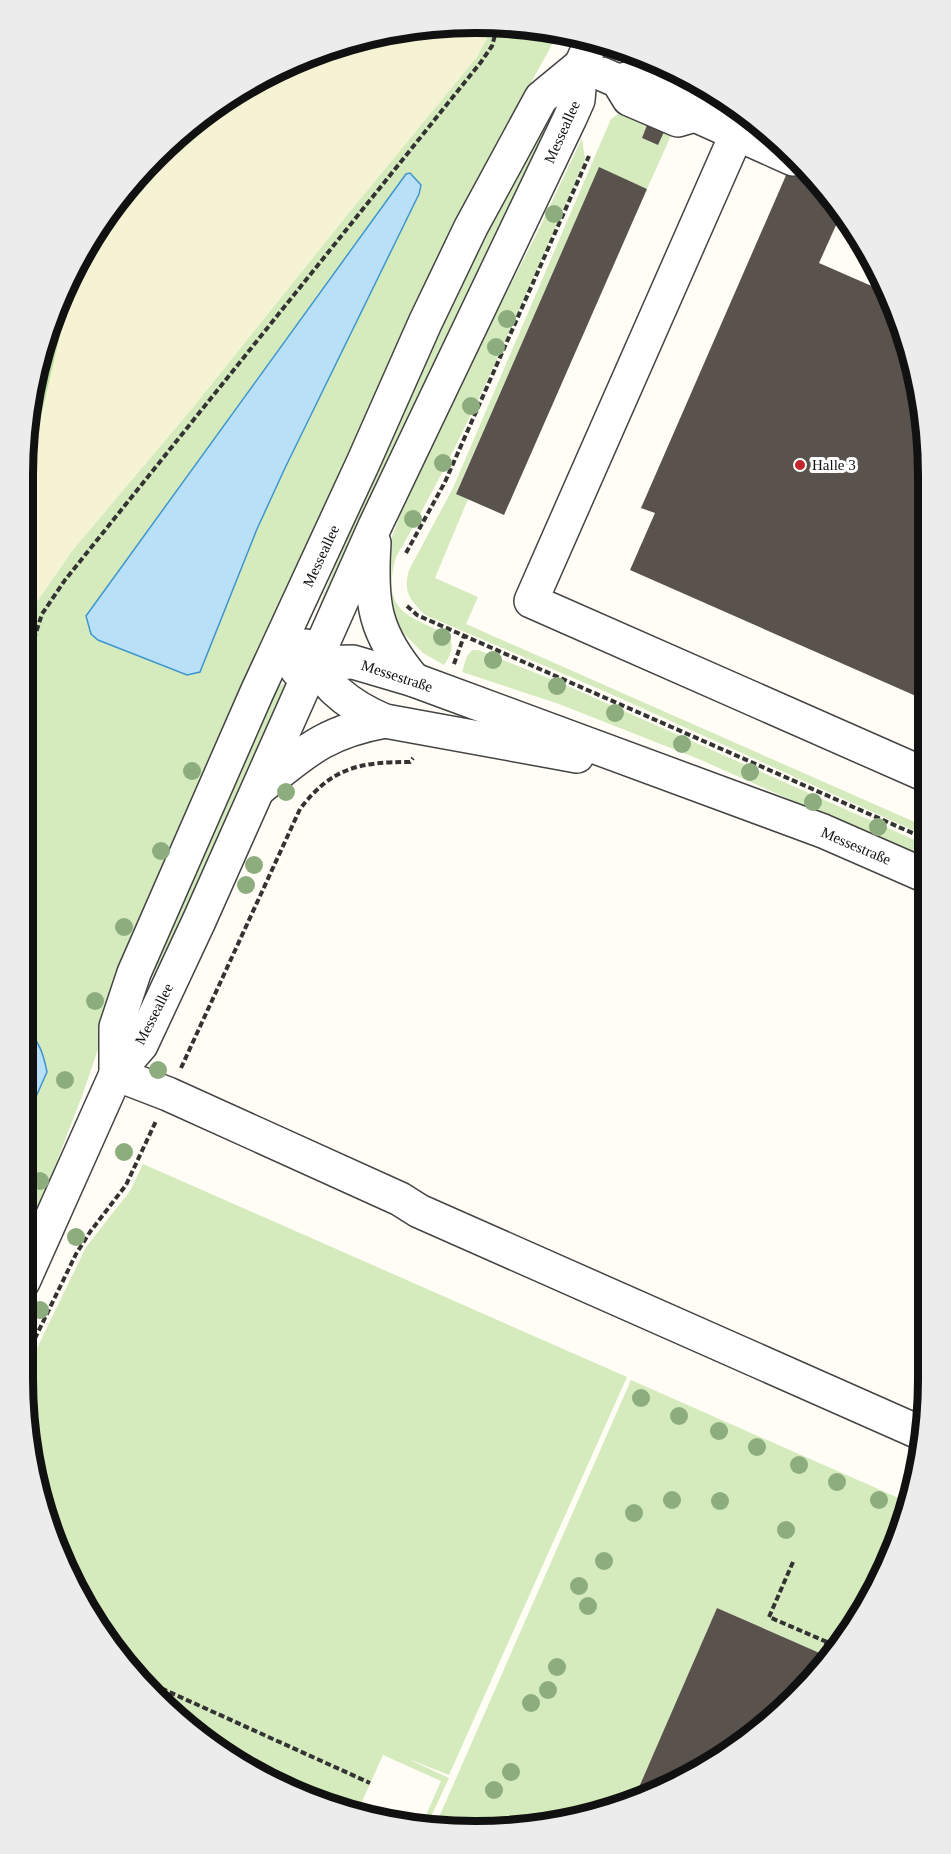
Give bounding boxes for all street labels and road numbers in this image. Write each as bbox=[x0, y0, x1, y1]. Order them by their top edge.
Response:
street label: Messeallee bbox=[541, 98, 583, 166]
street label: Messeallee bbox=[300, 522, 342, 590]
street label: Messestraße bbox=[359, 657, 435, 695]
street label: Messestraße bbox=[819, 824, 894, 868]
street label: Messeallee bbox=[132, 980, 176, 1047]

